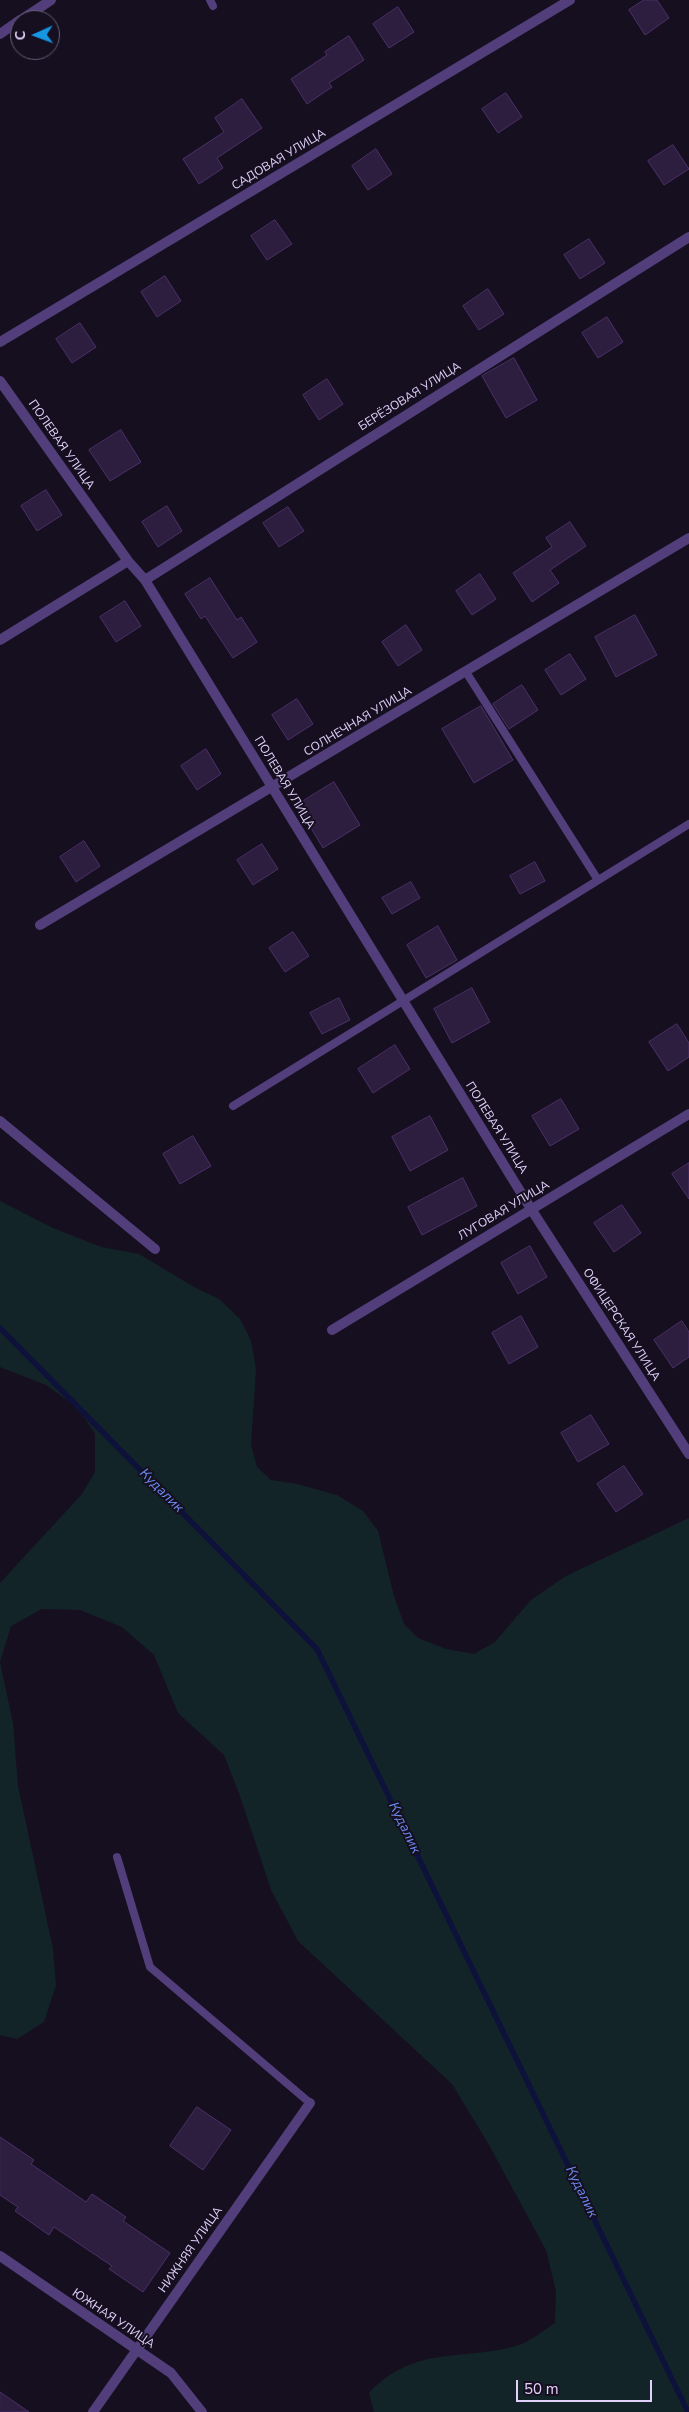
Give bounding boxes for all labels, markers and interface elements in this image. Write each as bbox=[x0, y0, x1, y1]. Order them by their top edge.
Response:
north arrow bbox=[10, 10, 60, 60]
text: С bbox=[11, 30, 30, 41]
street label: САДОВАЯ УЛИЦА bbox=[230, 126, 328, 194]
street label: БЕРЁЗОВАЯ УЛИЦА bbox=[356, 360, 464, 434]
street label: ПОЛЕВАЯ УЛИЦА bbox=[25, 398, 97, 492]
street label: СОЛНЕЧНАЯ УЛИЦА bbox=[302, 684, 414, 760]
street label: ПОЛЕВАЯ УЛИЦА bbox=[251, 734, 317, 832]
street label: ПОЛЕВАЯ УЛИЦА bbox=[462, 1079, 530, 1177]
street label: ЛУГОВАЯ УЛИЦА bbox=[456, 1178, 552, 1244]
street label: ОФИЦЕРСКАЯ УЛИЦА bbox=[579, 1266, 663, 1384]
water label: Кудалик bbox=[136, 1466, 186, 1516]
water label: Кудалик bbox=[384, 1800, 424, 1856]
water label: Кудалик bbox=[561, 2164, 601, 2220]
street label: НИЖНЯЯ УЛИЦА bbox=[156, 2204, 226, 2296]
street label: ЮЖНАЯ УЛИЦА bbox=[69, 2286, 157, 2352]
scale bar bbox=[519, 2370, 655, 2402]
text: 50 m bbox=[524, 2379, 559, 2399]

